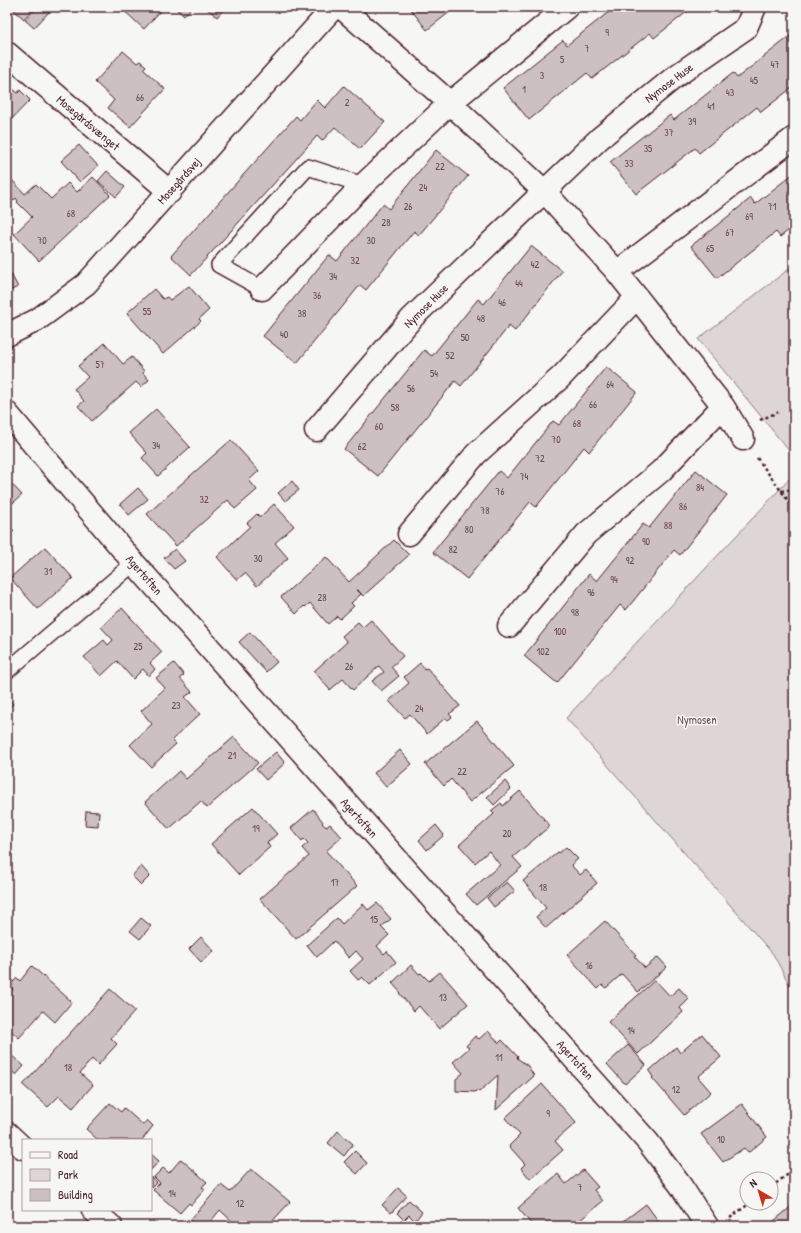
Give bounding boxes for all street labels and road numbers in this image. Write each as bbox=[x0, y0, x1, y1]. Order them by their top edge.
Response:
street label: Nymose Huse bbox=[641, 59, 697, 106]
street label: Mosegårdsvænget bbox=[53, 91, 124, 155]
street label: Mosegårdsvej bbox=[153, 153, 204, 208]
street label: Nymose Huse bbox=[400, 280, 452, 332]
street label: Agertoften bbox=[122, 551, 167, 598]
street label: Agertoften bbox=[337, 794, 382, 841]
street label: Agertoften bbox=[553, 1036, 598, 1083]

